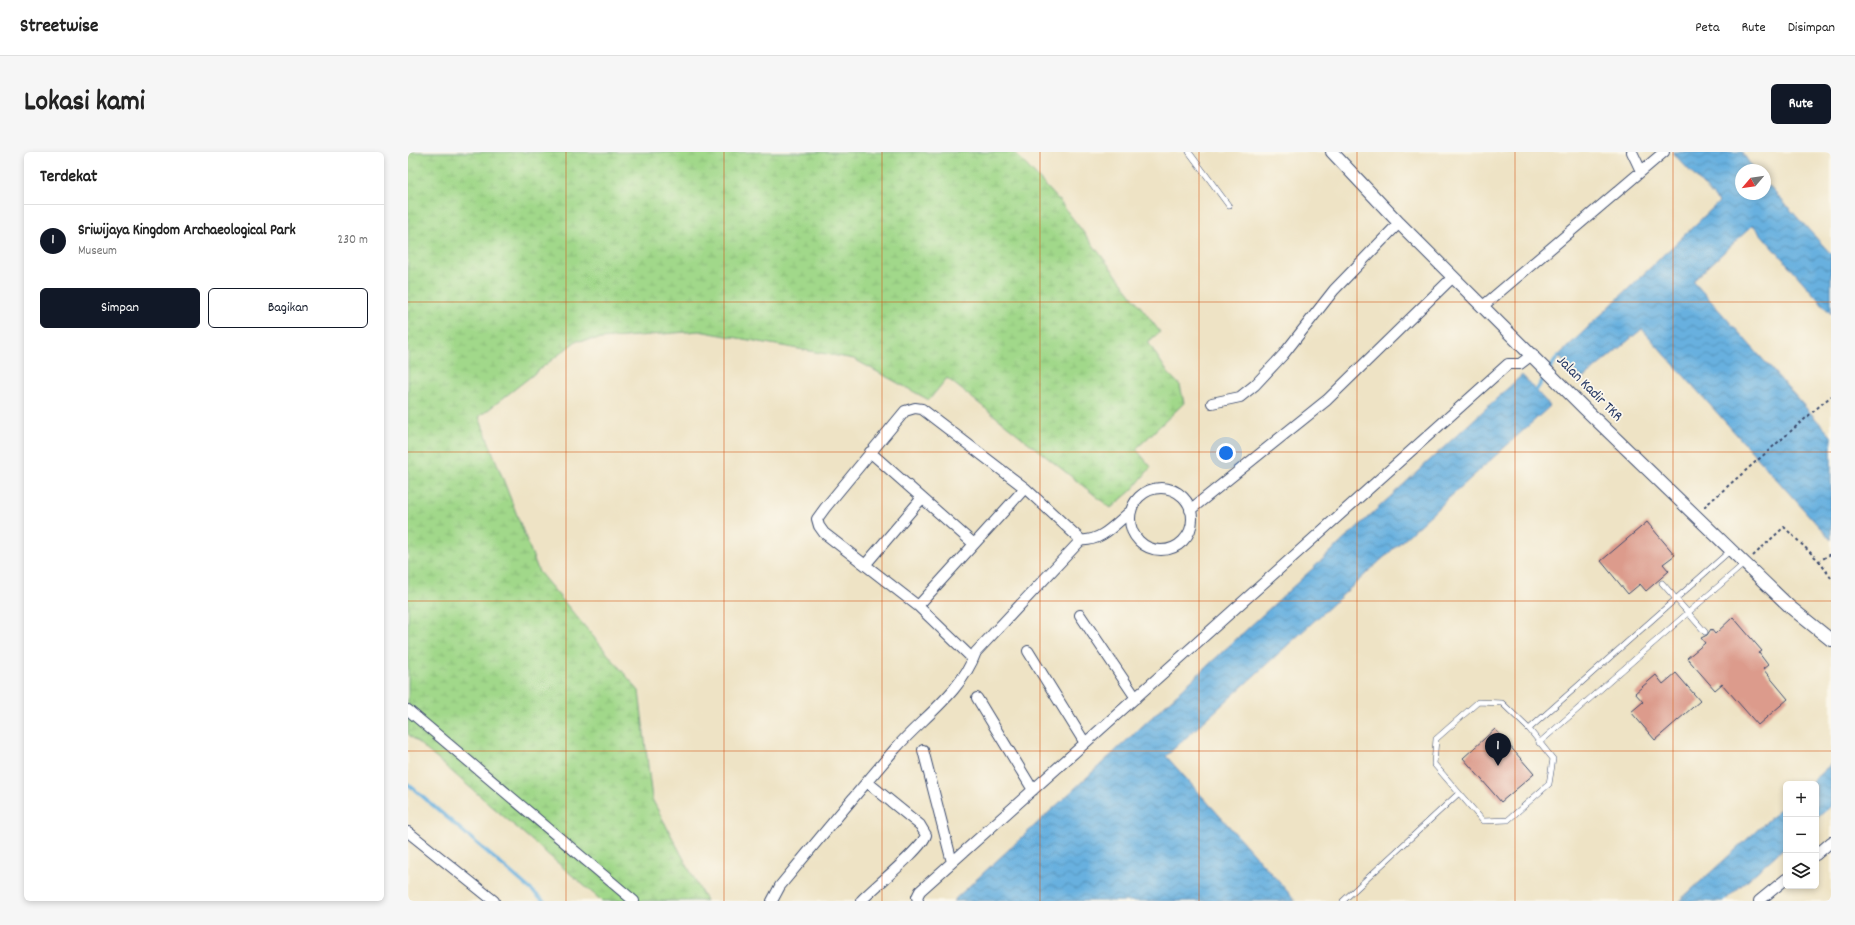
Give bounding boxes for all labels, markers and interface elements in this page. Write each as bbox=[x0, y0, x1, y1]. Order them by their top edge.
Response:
text: Streetwise bbox=[20, 14, 98, 41]
text: Peta bbox=[1695, 18, 1719, 38]
text: Rute bbox=[1741, 18, 1766, 38]
text: Disimpan bbox=[1788, 18, 1835, 38]
text: Lokasi kami bbox=[24, 84, 145, 124]
button: Rute bbox=[1771, 84, 1831, 124]
north arrow bbox=[1735, 164, 1771, 200]
text: Terdekat bbox=[40, 166, 97, 190]
text: Sriwijaya Kingdom Archaeological Park bbox=[78, 220, 296, 242]
text: 1 bbox=[52, 231, 54, 250]
text: 230 m bbox=[338, 231, 368, 250]
text: Museum bbox=[78, 242, 117, 261]
button: Simpan bbox=[40, 288, 200, 328]
button: Bagikan bbox=[208, 288, 368, 328]
street label: Jalan Kadir TKR bbox=[1551, 351, 1627, 427]
your location bbox=[1216, 443, 1236, 463]
pin: 1 bbox=[1485, 733, 1511, 766]
map controls bbox=[1783, 781, 1819, 889]
button: + bbox=[1783, 781, 1819, 817]
button: − bbox=[1783, 817, 1819, 853]
button: layers bbox=[1783, 853, 1819, 889]

